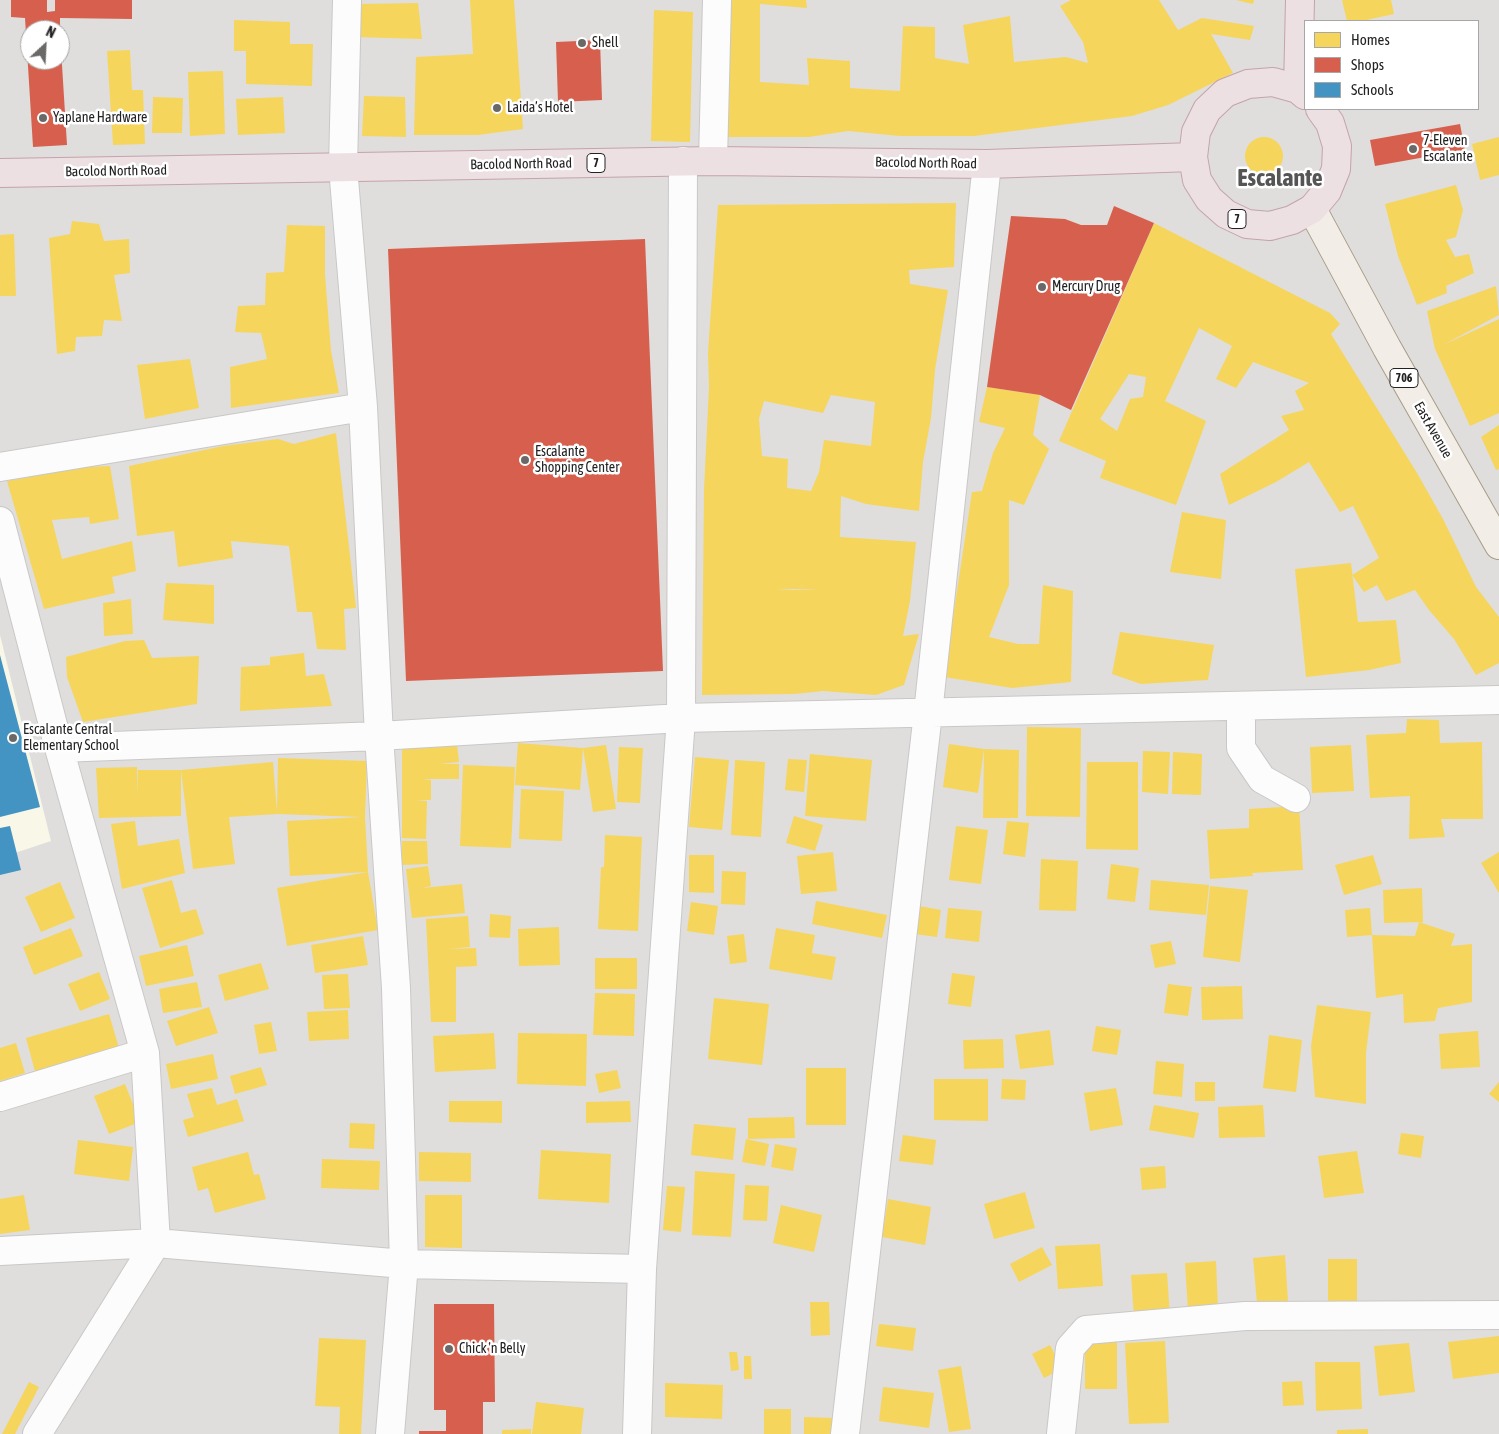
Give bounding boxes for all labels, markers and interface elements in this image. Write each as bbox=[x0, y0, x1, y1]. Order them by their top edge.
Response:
north arrow bbox=[20, 20, 70, 70]
legend bbox=[1304, 20, 1479, 110]
text: N bbox=[44, 23, 58, 41]
text: Homes bbox=[1351, 31, 1390, 48]
place label: Shell bbox=[592, 35, 618, 51]
marker: Shell bbox=[576, 37, 588, 49]
text: Shops bbox=[1351, 56, 1384, 73]
text: Schools bbox=[1351, 81, 1394, 98]
place label: Laida’s Hotel bbox=[507, 100, 573, 116]
marker: Laida’s Hotel bbox=[491, 102, 503, 114]
place label: Yaplane Hardware bbox=[53, 110, 147, 126]
marker: Yaplane Hardware bbox=[37, 112, 49, 124]
place label: 7-Eleven Escalante bbox=[1423, 133, 1473, 166]
marker: 7-Eleven Escalante bbox=[1407, 143, 1419, 155]
road number: 7 bbox=[587, 154, 605, 172]
street label: Bacolod North Road bbox=[875, 154, 977, 172]
street label: Bacolod North Road bbox=[470, 155, 572, 173]
street label: Bacolod North Road bbox=[65, 162, 167, 180]
district label: Escalante bbox=[1237, 164, 1323, 192]
road number: 7 bbox=[1228, 210, 1246, 228]
place label: Mercury Drug bbox=[1052, 279, 1120, 295]
marker: Mercury Drug bbox=[1036, 281, 1048, 293]
road number: 706 bbox=[1390, 368, 1418, 388]
street label: East Avenue bbox=[1410, 399, 1456, 461]
place label: Escalante Shopping Center bbox=[535, 444, 619, 477]
marker: Escalante Shopping Center bbox=[519, 454, 531, 466]
place label: Escalante Central Elementary School bbox=[23, 722, 119, 754]
marker: Escalante Central Elementary School bbox=[7, 732, 19, 744]
place label: Chick 'n Belly bbox=[459, 1341, 526, 1357]
marker: Chick 'n Belly bbox=[443, 1343, 455, 1355]

